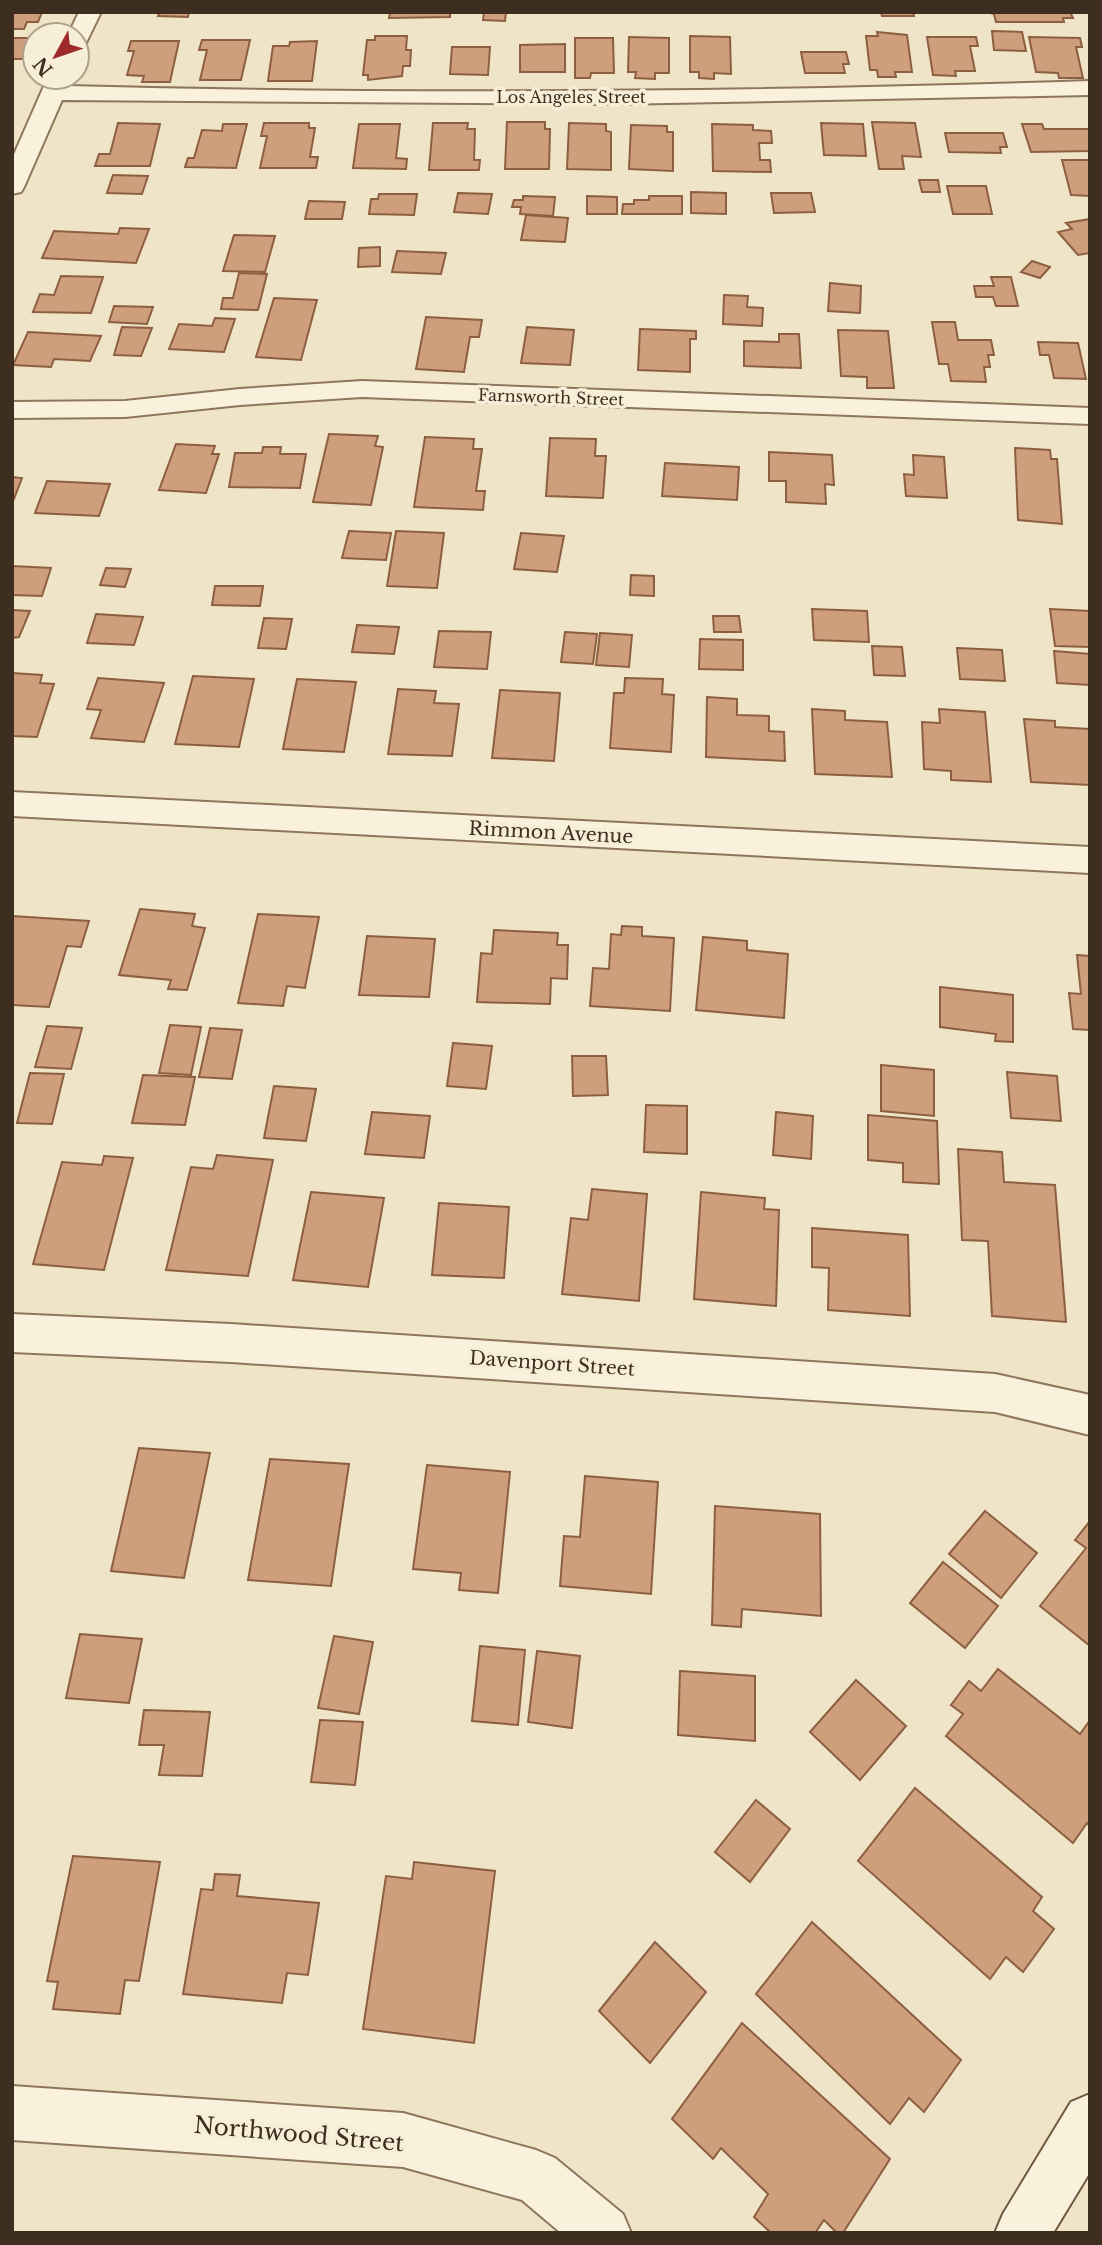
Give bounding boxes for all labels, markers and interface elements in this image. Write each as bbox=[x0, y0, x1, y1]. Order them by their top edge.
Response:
north arrow bbox=[21, 21, 91, 91]
text: N bbox=[29, 52, 58, 81]
street label: Los Angeles Street bbox=[496, 87, 646, 107]
street label: Farnsworth Street bbox=[478, 384, 624, 410]
street label: Rimmon Avenue bbox=[468, 817, 634, 848]
street label: Davenport Street bbox=[468, 1346, 636, 1381]
street label: Northwood Street bbox=[193, 2111, 405, 2157]

